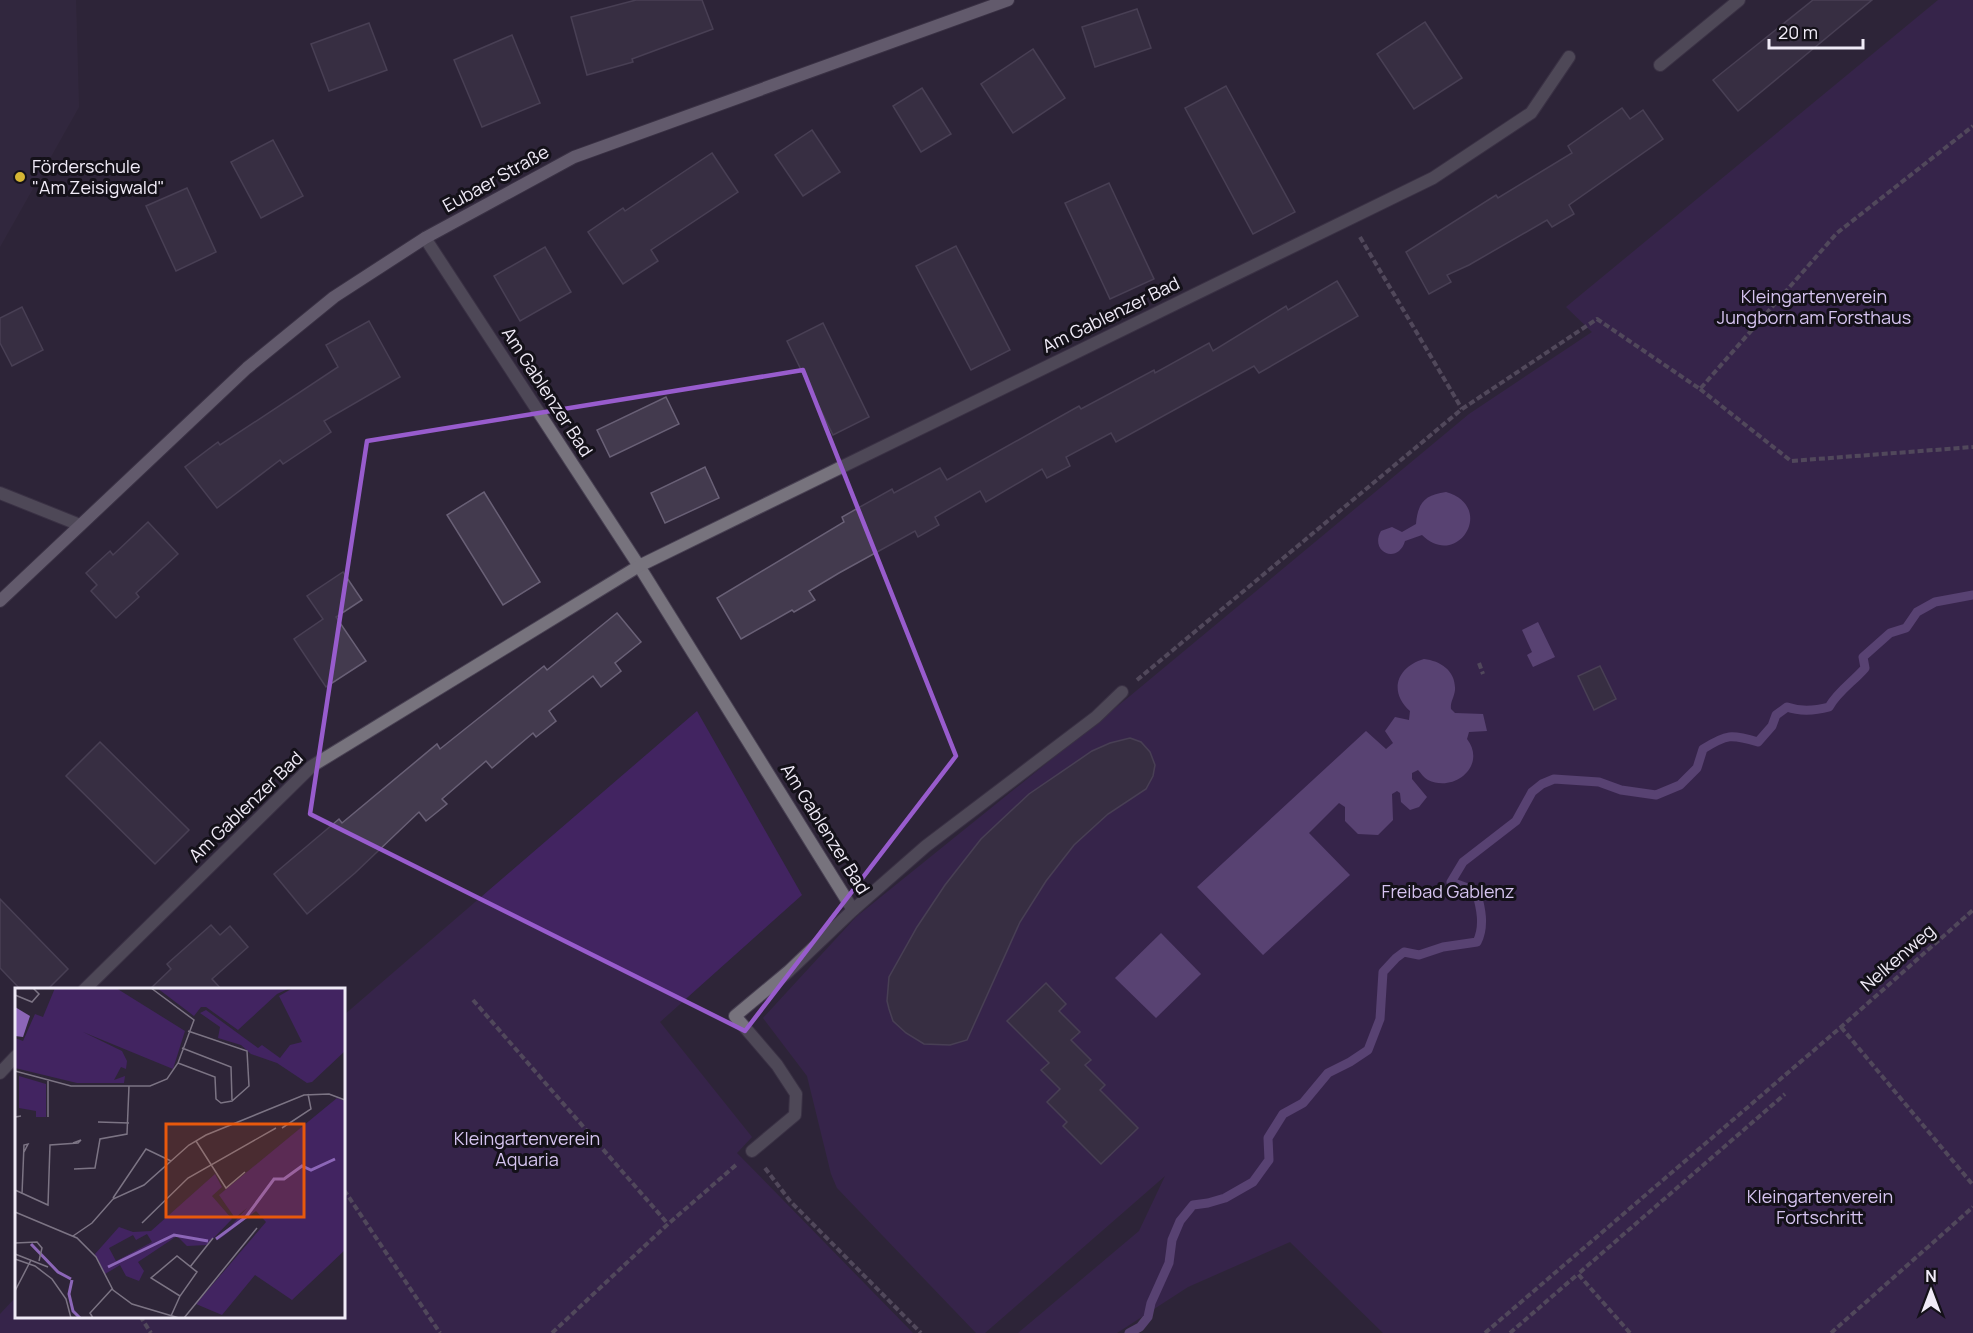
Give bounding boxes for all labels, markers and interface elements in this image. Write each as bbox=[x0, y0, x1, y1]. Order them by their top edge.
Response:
scale bar bbox=[1769, 12, 1864, 50]
text: 20 m bbox=[1778, 20, 1818, 44]
street label: Eubaer Straße bbox=[438, 139, 553, 217]
place label: Förderschule "Am Zeisigwald" bbox=[32, 154, 165, 199]
marker: Förderschule "Am Zeisigwald" bbox=[13, 170, 27, 184]
street label: Am Gablenzer Bad bbox=[1038, 270, 1183, 358]
park label: Kleingartenverein Jungborn am Forsthaus bbox=[1717, 284, 1911, 329]
street label: Am Gablenzer Bad bbox=[497, 322, 599, 461]
street label: Am Gablenzer Bad bbox=[183, 746, 308, 867]
street label: Am Gablenzer Bad bbox=[776, 759, 876, 898]
park label: Freibad Gablenz bbox=[1381, 879, 1515, 903]
street label: Nelkenweg bbox=[1855, 918, 1940, 996]
inset map bbox=[15, 988, 345, 1318]
park label: Kleingartenverein Aquaria bbox=[454, 1126, 600, 1171]
park label: Kleingartenverein Fortschritt bbox=[1747, 1184, 1893, 1229]
north arrow bbox=[1901, 1261, 1961, 1321]
text: N bbox=[1925, 1265, 1937, 1287]

